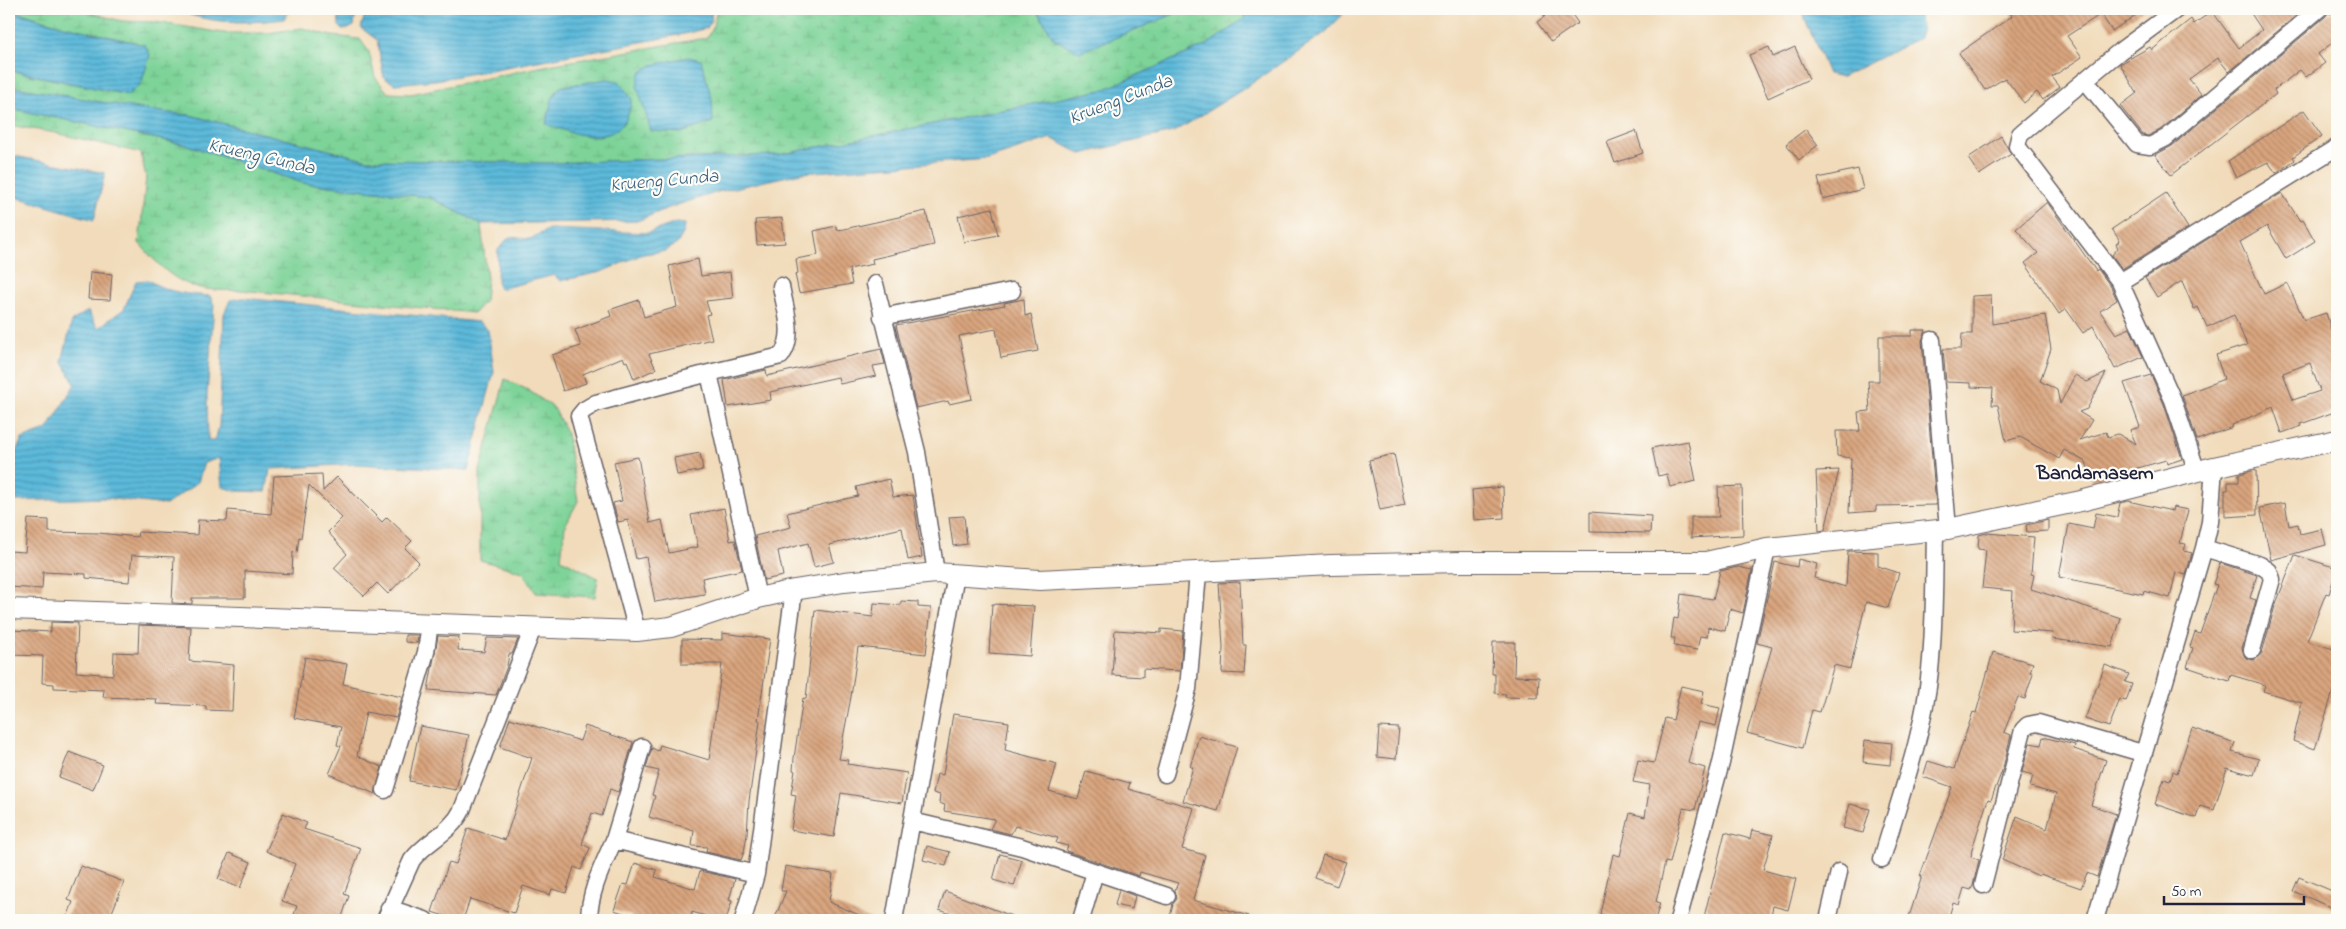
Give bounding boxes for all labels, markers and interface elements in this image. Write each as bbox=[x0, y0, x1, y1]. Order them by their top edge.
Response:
water label: Krueng Cunda bbox=[1065, 68, 1177, 133]
water label: Krueng Cunda bbox=[205, 132, 318, 184]
water label: Krueng Cunda bbox=[609, 163, 720, 201]
district label: Bandamasem bbox=[2035, 460, 2154, 489]
scale bar bbox=[2164, 874, 2304, 906]
text: 50 m bbox=[2171, 881, 2202, 903]

